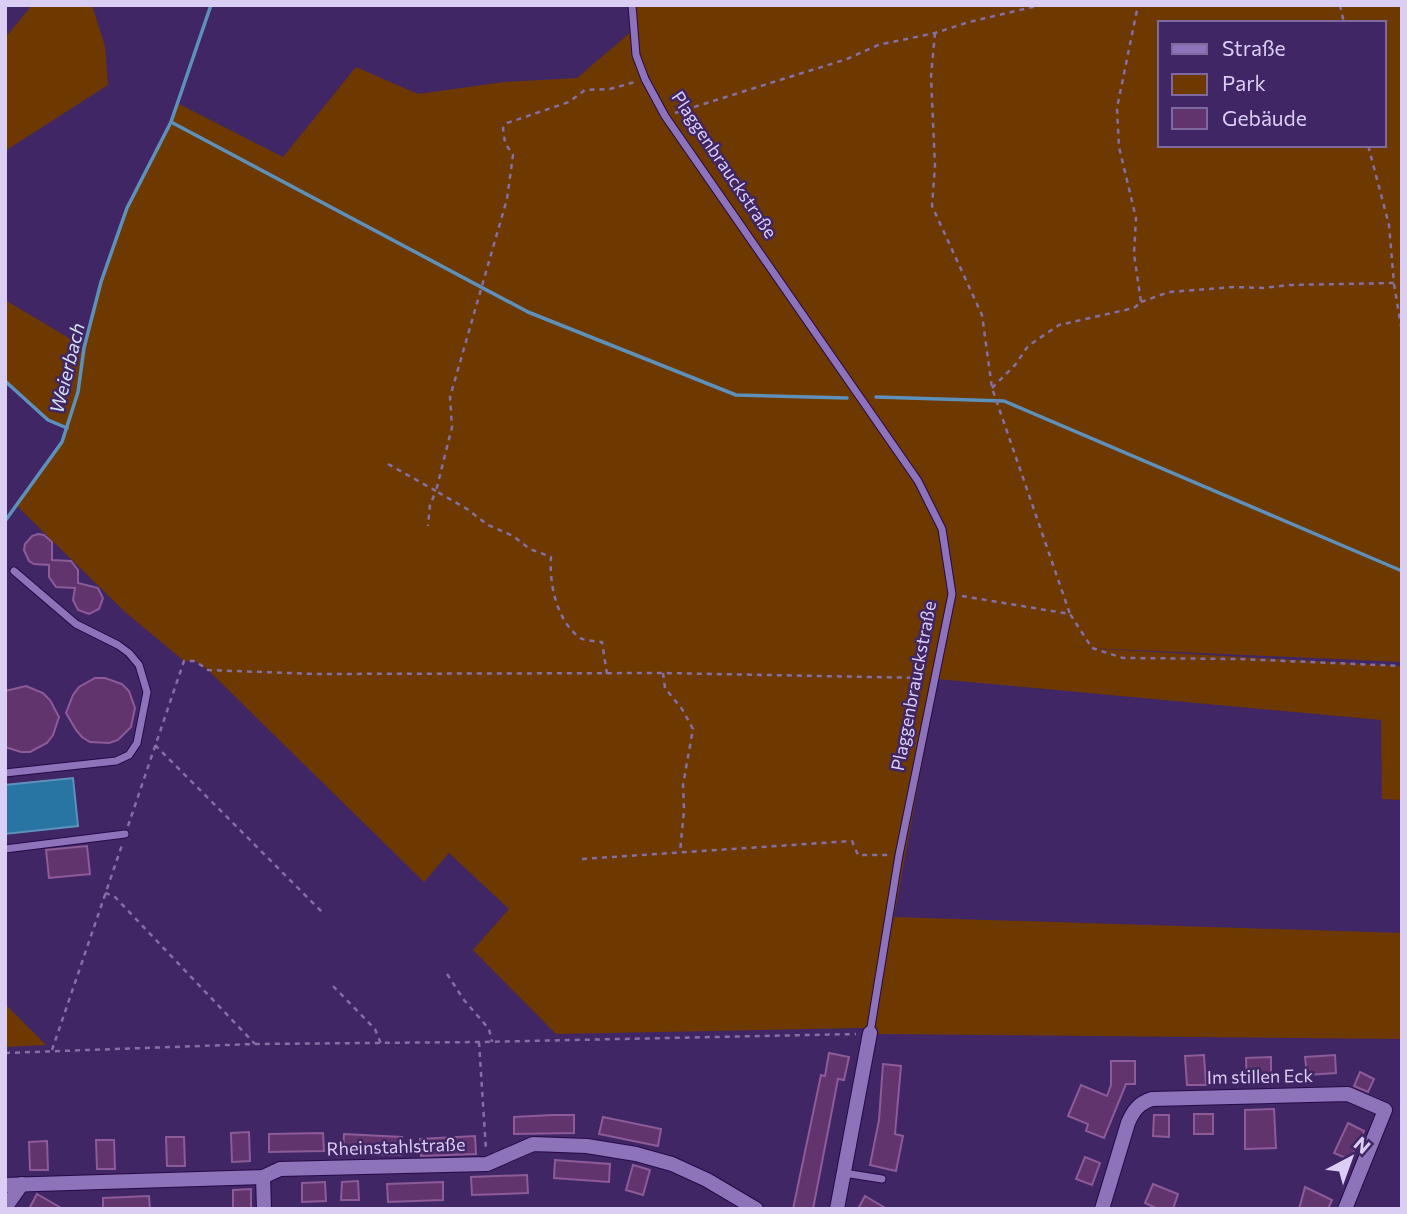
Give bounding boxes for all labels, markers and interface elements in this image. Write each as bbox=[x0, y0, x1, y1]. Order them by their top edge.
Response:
legend bbox=[1158, 21, 1386, 147]
text: Straße bbox=[1222, 35, 1286, 60]
text: Park bbox=[1222, 70, 1266, 95]
street label: Plaggenbrauckstraße bbox=[667, 87, 782, 242]
text: Gebäude bbox=[1222, 105, 1307, 130]
water label: Weierbach bbox=[44, 320, 89, 415]
street label: Plaggenbrauckstraße bbox=[886, 599, 940, 773]
street label: Im stillen Eck bbox=[1207, 1064, 1313, 1088]
north arrow bbox=[1316, 1123, 1386, 1193]
text: N bbox=[1350, 1131, 1375, 1158]
street label: Rheinstahlstraße bbox=[326, 1133, 466, 1159]

